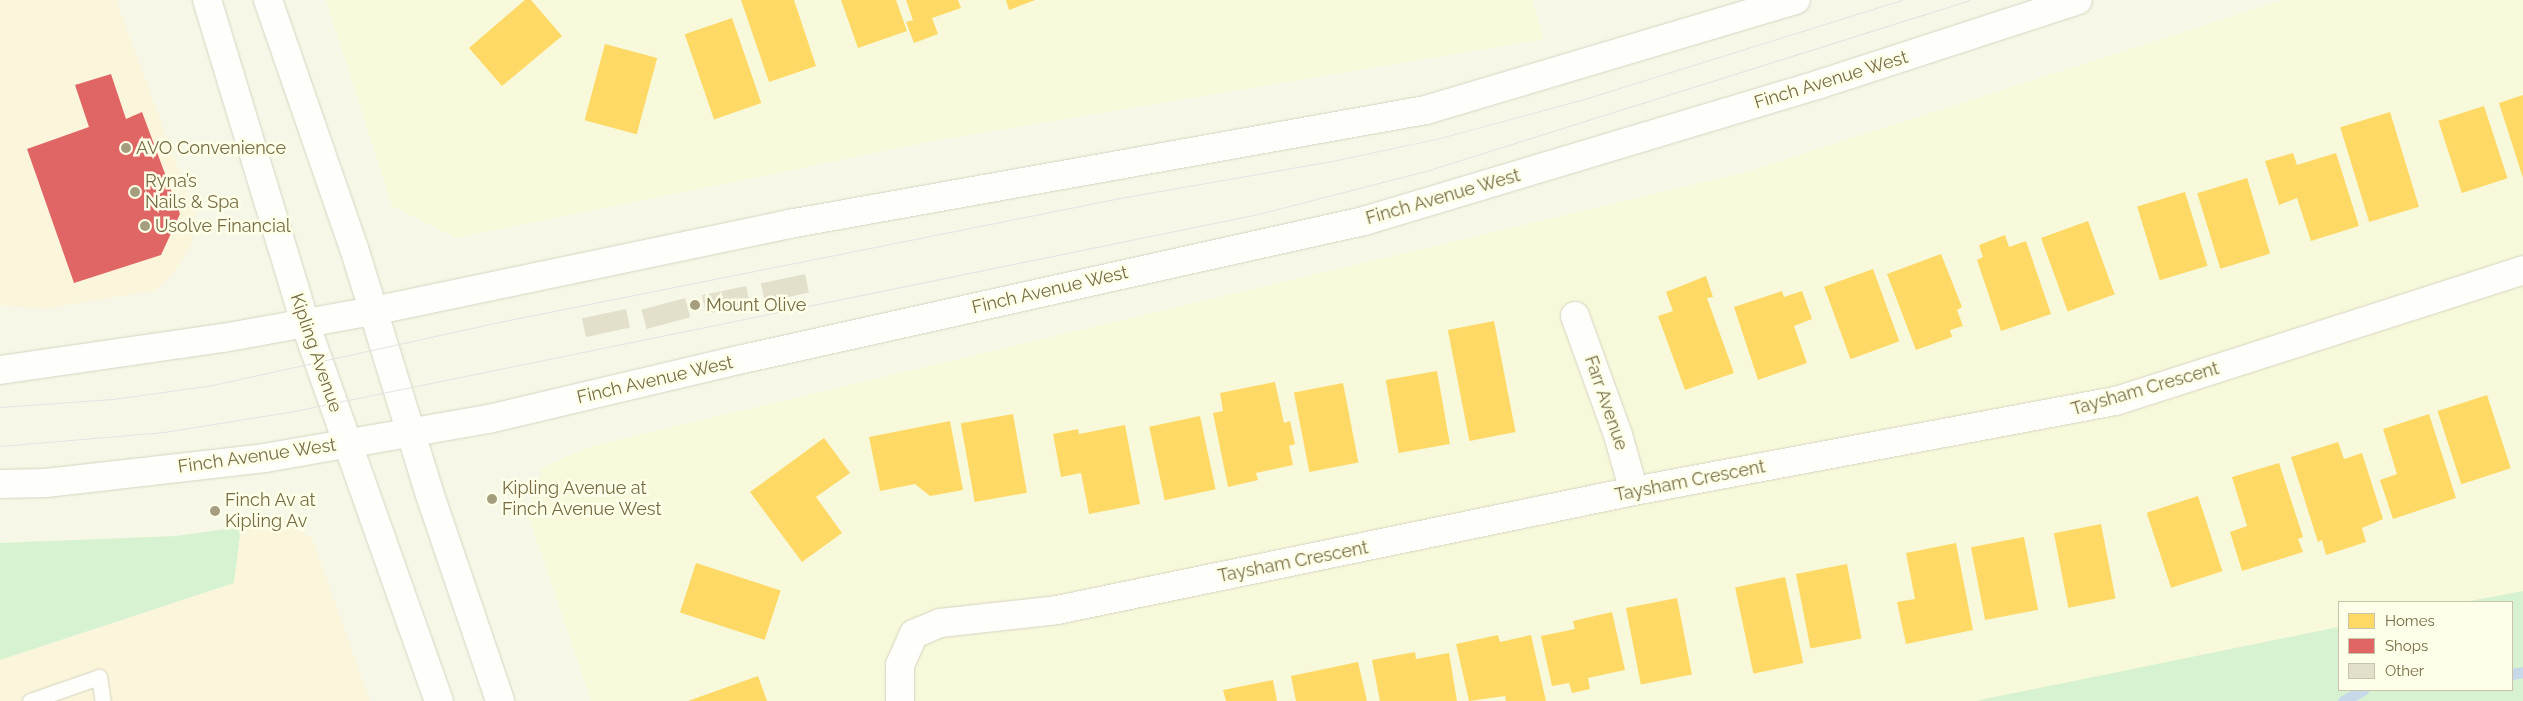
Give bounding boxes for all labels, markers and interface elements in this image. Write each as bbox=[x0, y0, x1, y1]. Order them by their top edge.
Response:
street label: Finch Avenue West bbox=[1751, 46, 1911, 114]
place label: AVO Convenience bbox=[136, 137, 286, 159]
marker: AVO Convenience bbox=[120, 142, 132, 154]
street label: Finch Avenue West bbox=[1363, 164, 1523, 230]
place label: Ryna’s Nails & Spa bbox=[145, 171, 239, 213]
marker: Ryna’s Nails & Spa bbox=[129, 186, 141, 198]
place label: Usolve Financial bbox=[155, 215, 291, 237]
marker: Usolve Financial bbox=[139, 220, 151, 232]
street label: Finch Avenue West bbox=[969, 261, 1131, 319]
street label: Kipling Avenue bbox=[285, 290, 347, 416]
place label: Mount Olive bbox=[706, 294, 806, 316]
marker: Mount Olive bbox=[688, 298, 702, 312]
street label: Finch Avenue West bbox=[574, 351, 736, 409]
street label: Farr Avenue bbox=[1580, 352, 1632, 454]
street label: Taysham Crescent bbox=[2069, 358, 2221, 420]
street label: Finch Avenue West bbox=[176, 434, 338, 478]
street label: Taysham Crescent bbox=[1613, 456, 1767, 506]
place label: Kipling Avenue at Finch Avenue West bbox=[502, 478, 663, 520]
place label: Finch Av at Kipling Av bbox=[225, 490, 317, 532]
marker: Kipling Avenue at Finch Avenue West bbox=[486, 493, 498, 505]
marker: Finch Av at Kipling Av bbox=[209, 505, 221, 517]
street label: Taysham Crescent bbox=[1216, 537, 1370, 587]
legend bbox=[2338, 601, 2513, 691]
text: Homes bbox=[2385, 612, 2435, 630]
text: Shops bbox=[2385, 637, 2428, 655]
text: Other bbox=[2385, 662, 2424, 680]

